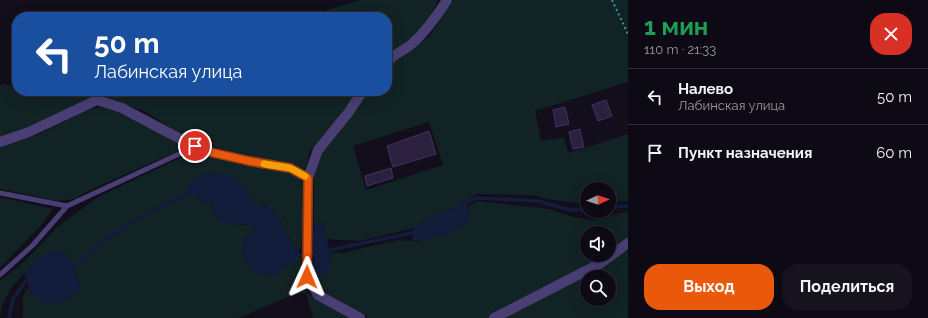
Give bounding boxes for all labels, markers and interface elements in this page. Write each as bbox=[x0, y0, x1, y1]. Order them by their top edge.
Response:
text: 1 мин bbox=[644, 12, 708, 41]
button: close bbox=[870, 13, 912, 55]
text: 50 m bbox=[94, 27, 160, 60]
icon: left bbox=[28, 28, 80, 80]
text: 110 m · 21:33 bbox=[644, 42, 716, 57]
text: Лабинская улица bbox=[94, 61, 242, 82]
text: Налево bbox=[678, 80, 733, 98]
icon: left bbox=[644, 86, 666, 108]
text: 50 m bbox=[877, 88, 912, 106]
text: Лабинская улица bbox=[678, 98, 785, 113]
pin bbox=[178, 129, 212, 163]
icon: arrive bbox=[184, 135, 206, 157]
icon: arrive bbox=[644, 142, 666, 164]
text: Пункт назначения bbox=[678, 144, 812, 162]
text: 60 m bbox=[876, 144, 912, 162]
north arrow bbox=[580, 182, 616, 218]
map controls bbox=[580, 182, 616, 306]
button: sound bbox=[580, 226, 616, 262]
position arrow bbox=[286, 256, 328, 298]
button: Выход bbox=[644, 264, 774, 310]
button: Поделиться bbox=[782, 264, 912, 310]
button: search bbox=[580, 270, 616, 306]

